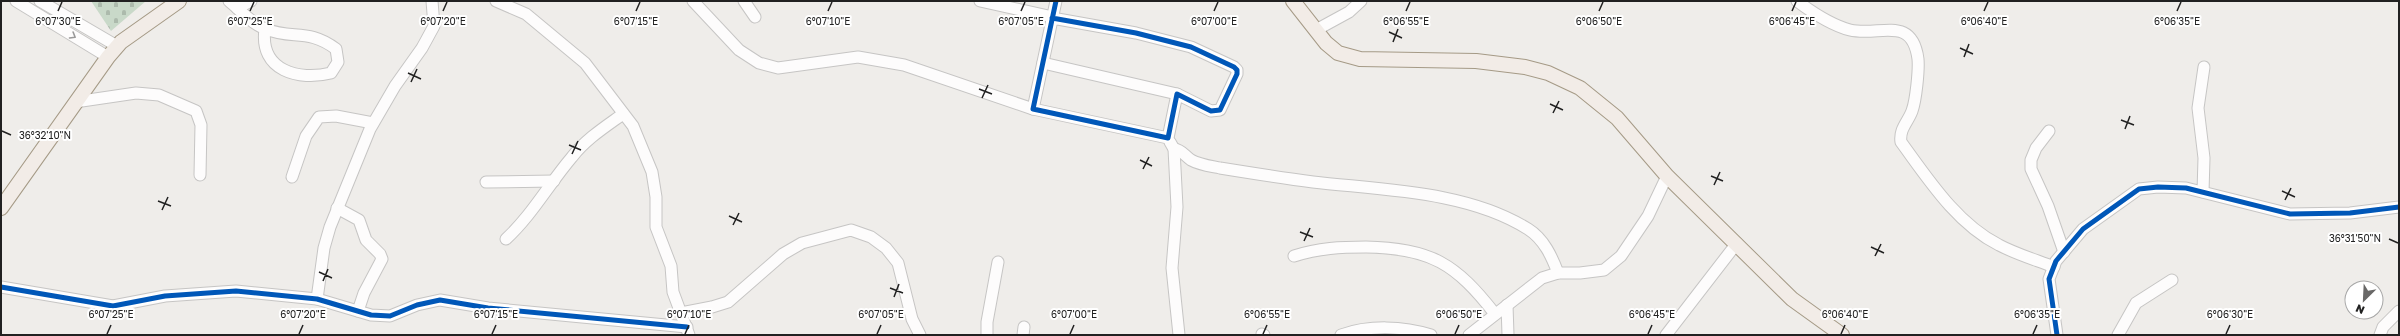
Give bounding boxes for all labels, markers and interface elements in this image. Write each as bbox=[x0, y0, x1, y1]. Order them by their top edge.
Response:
text: 6°07'30"E bbox=[35, 15, 81, 27]
text: 6°07'25"E bbox=[227, 15, 273, 27]
text: 6°07'20"E bbox=[420, 15, 466, 27]
text: 6°07'15"E bbox=[614, 15, 658, 27]
text: 6°07'10"E bbox=[806, 15, 850, 27]
text: 6°07'05"E bbox=[998, 15, 1044, 27]
text: 6°07'00"E bbox=[1191, 15, 1237, 27]
text: 6°06'55"E bbox=[1383, 15, 1429, 27]
text: 6°06'50"E bbox=[1576, 15, 1622, 27]
text: 6°06'45"E bbox=[1769, 15, 1815, 27]
text: 6°06'40"E bbox=[1961, 15, 2007, 27]
text: 6°06'35"E bbox=[2154, 15, 2200, 27]
one-way arrow bbox=[69, 31, 76, 38]
text: 36°32'10"N bbox=[19, 129, 71, 141]
text: 36°31'50"N bbox=[2329, 232, 2381, 244]
north arrow bbox=[2344, 280, 2384, 320]
text: N bbox=[2353, 302, 2366, 317]
text: 6°07'25"E bbox=[88, 308, 134, 320]
text: 6°07'20"E bbox=[280, 308, 326, 320]
text: 6°07'15"E bbox=[474, 308, 518, 320]
text: 6°07'10"E bbox=[667, 308, 711, 320]
text: 6°07'05"E bbox=[858, 308, 904, 320]
text: 6°07'00"E bbox=[1051, 308, 1097, 320]
text: 6°06'55"E bbox=[1244, 308, 1290, 320]
text: 6°06'50"E bbox=[1436, 308, 1482, 320]
text: 6°06'45"E bbox=[1629, 308, 1675, 320]
text: 6°06'40"E bbox=[1822, 308, 1868, 320]
text: 6°06'35"E bbox=[2014, 308, 2060, 320]
text: 6°06'30"E bbox=[2207, 308, 2253, 320]

